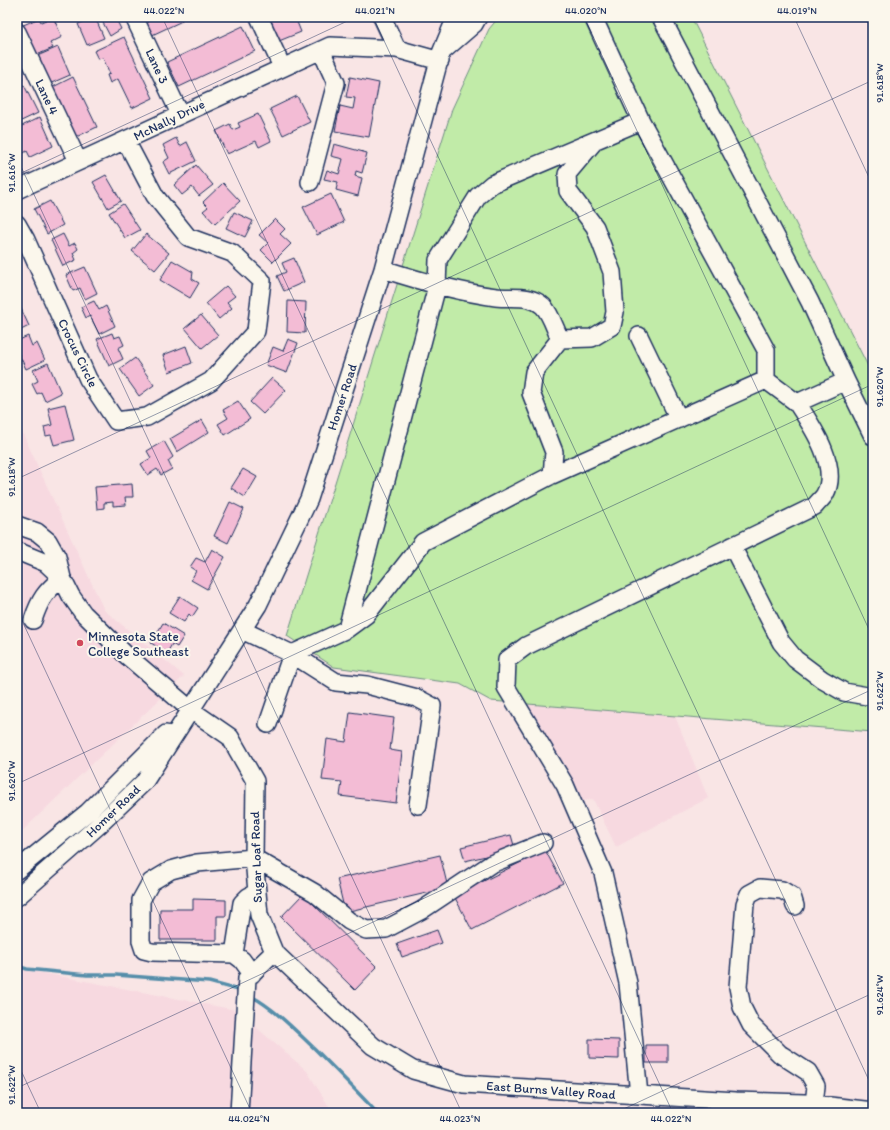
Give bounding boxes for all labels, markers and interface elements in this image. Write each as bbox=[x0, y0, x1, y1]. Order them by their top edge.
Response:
text: 44.022°N bbox=[144, 4, 185, 17]
text: 44.021°N bbox=[355, 4, 395, 17]
text: 44.020°N bbox=[565, 4, 607, 17]
text: 44.019°N bbox=[777, 4, 817, 17]
street label: Lane 3 bbox=[142, 46, 172, 86]
text: 91.618°W bbox=[873, 63, 886, 103]
street label: Lane 4 bbox=[32, 77, 62, 117]
street label: McNally Drive bbox=[131, 96, 207, 144]
text: 91.616°W bbox=[5, 153, 18, 193]
street label: Crocus Circle bbox=[55, 316, 101, 390]
street label: Homer Road bbox=[324, 362, 360, 432]
text: 91.620°W bbox=[873, 366, 886, 407]
text: 91.618°W bbox=[5, 457, 18, 497]
place label: Minnesota State College Southeast bbox=[88, 629, 189, 659]
marker: Minnesota State College Southeast bbox=[75, 638, 85, 648]
text: 91.622°W bbox=[873, 671, 886, 711]
text: 91.620°W bbox=[5, 760, 18, 801]
street label: Homer Road bbox=[83, 782, 143, 840]
street label: Sugar Loaf Road bbox=[247, 811, 265, 903]
text: 91.624°W bbox=[873, 974, 886, 1015]
text: 91.622°W bbox=[5, 1065, 18, 1105]
street label: East Burns Valley Road bbox=[486, 1078, 616, 1102]
text: 44.024°N bbox=[228, 1112, 270, 1125]
text: 44.023°N bbox=[439, 1112, 481, 1125]
text: 44.022°N bbox=[651, 1112, 692, 1125]

